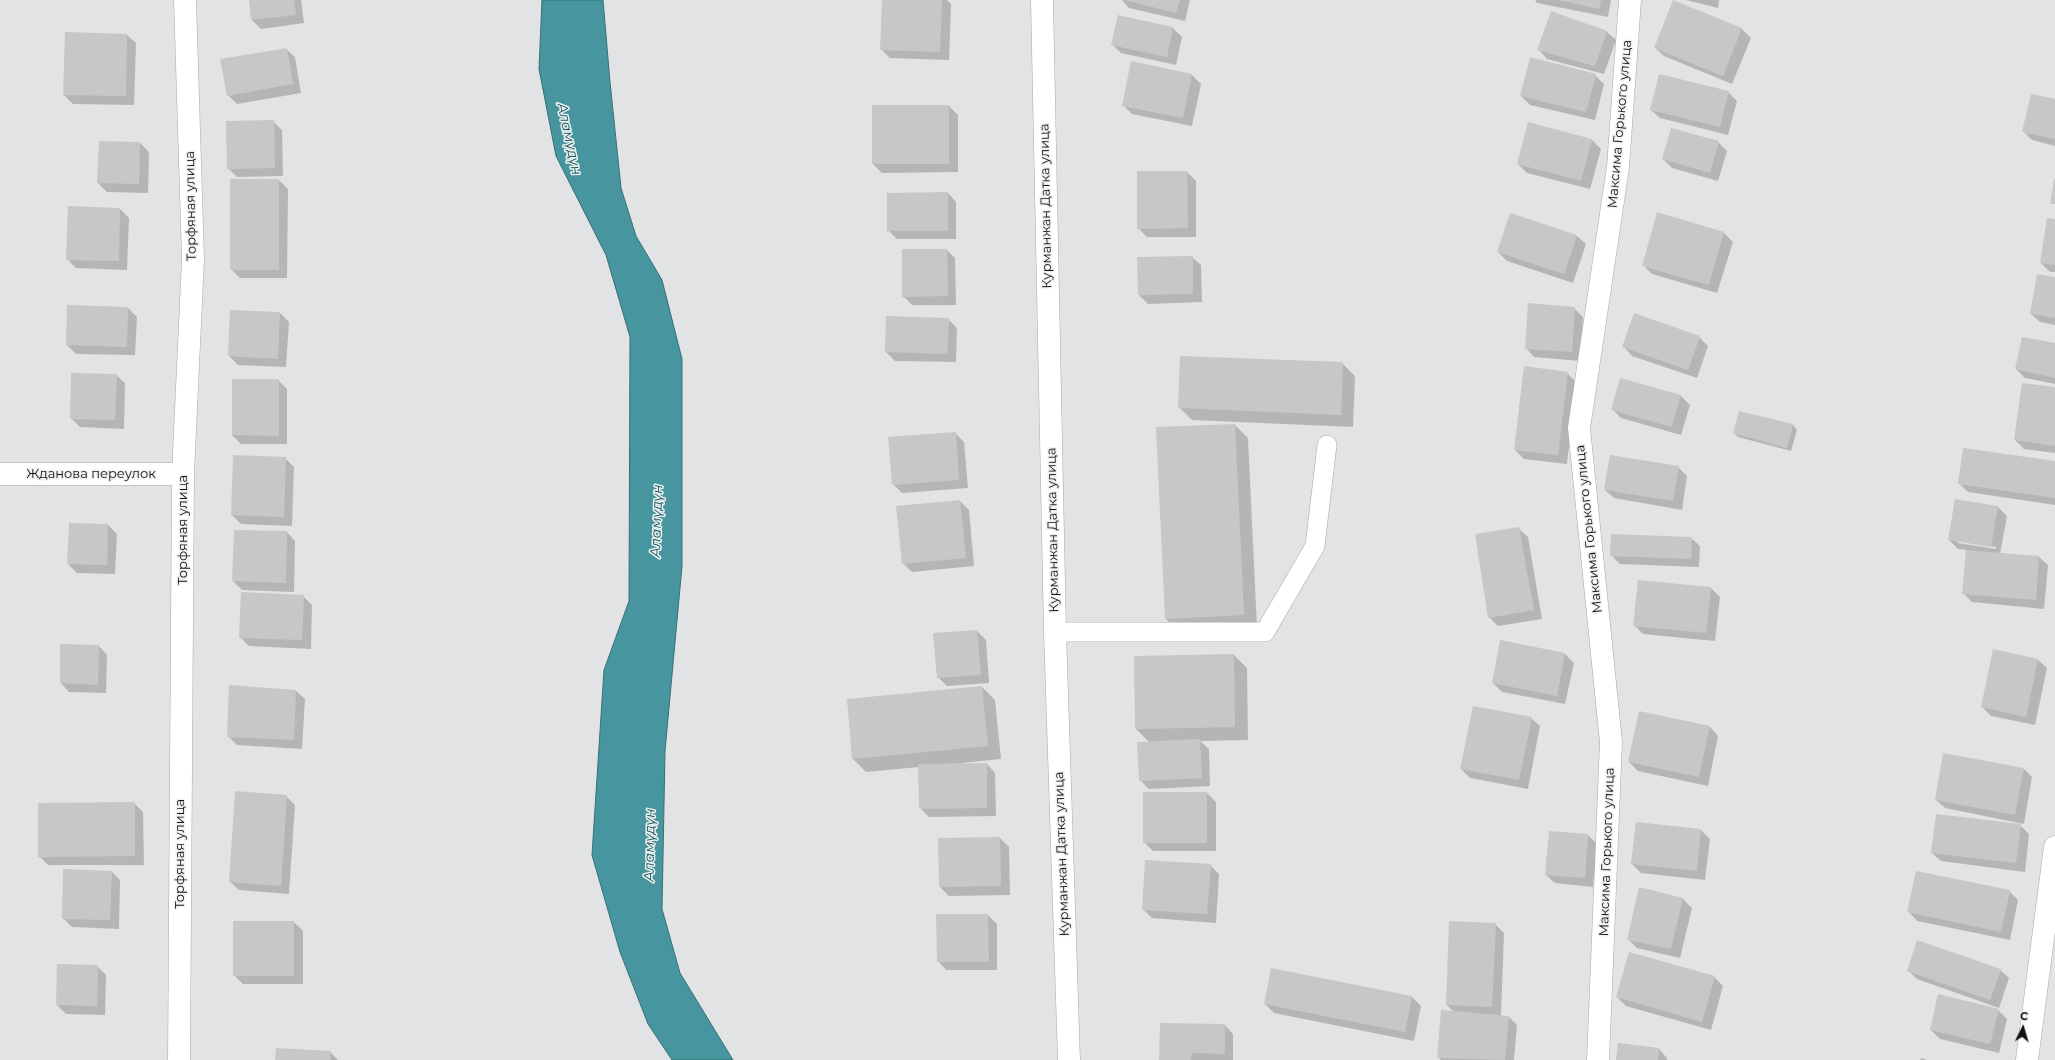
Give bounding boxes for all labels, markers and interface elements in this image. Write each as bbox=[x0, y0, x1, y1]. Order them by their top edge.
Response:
street label: Максима Горького улица bbox=[1605, 39, 1635, 209]
water label: Аламүдүн bbox=[553, 101, 585, 177]
street label: Курманжан Датка улица bbox=[1037, 123, 1055, 289]
street label: Торфяная улица bbox=[182, 151, 200, 261]
street label: Максима Горького улица bbox=[1572, 444, 1606, 614]
street label: Курманжан Датка улица bbox=[1044, 447, 1062, 613]
street label: Жданова переулок bbox=[26, 466, 156, 482]
street label: Торфяная улица bbox=[175, 475, 191, 585]
water label: Аламүдүн bbox=[647, 484, 667, 558]
street label: Максима Горького улица bbox=[1596, 767, 1618, 937]
street label: Курманжан Датка улица bbox=[1051, 771, 1073, 937]
street label: Торфяная улица bbox=[172, 799, 188, 909]
water label: Аламүдүн bbox=[641, 808, 659, 882]
north arrow bbox=[2003, 1008, 2043, 1048]
text: С bbox=[2019, 1009, 2029, 1023]

